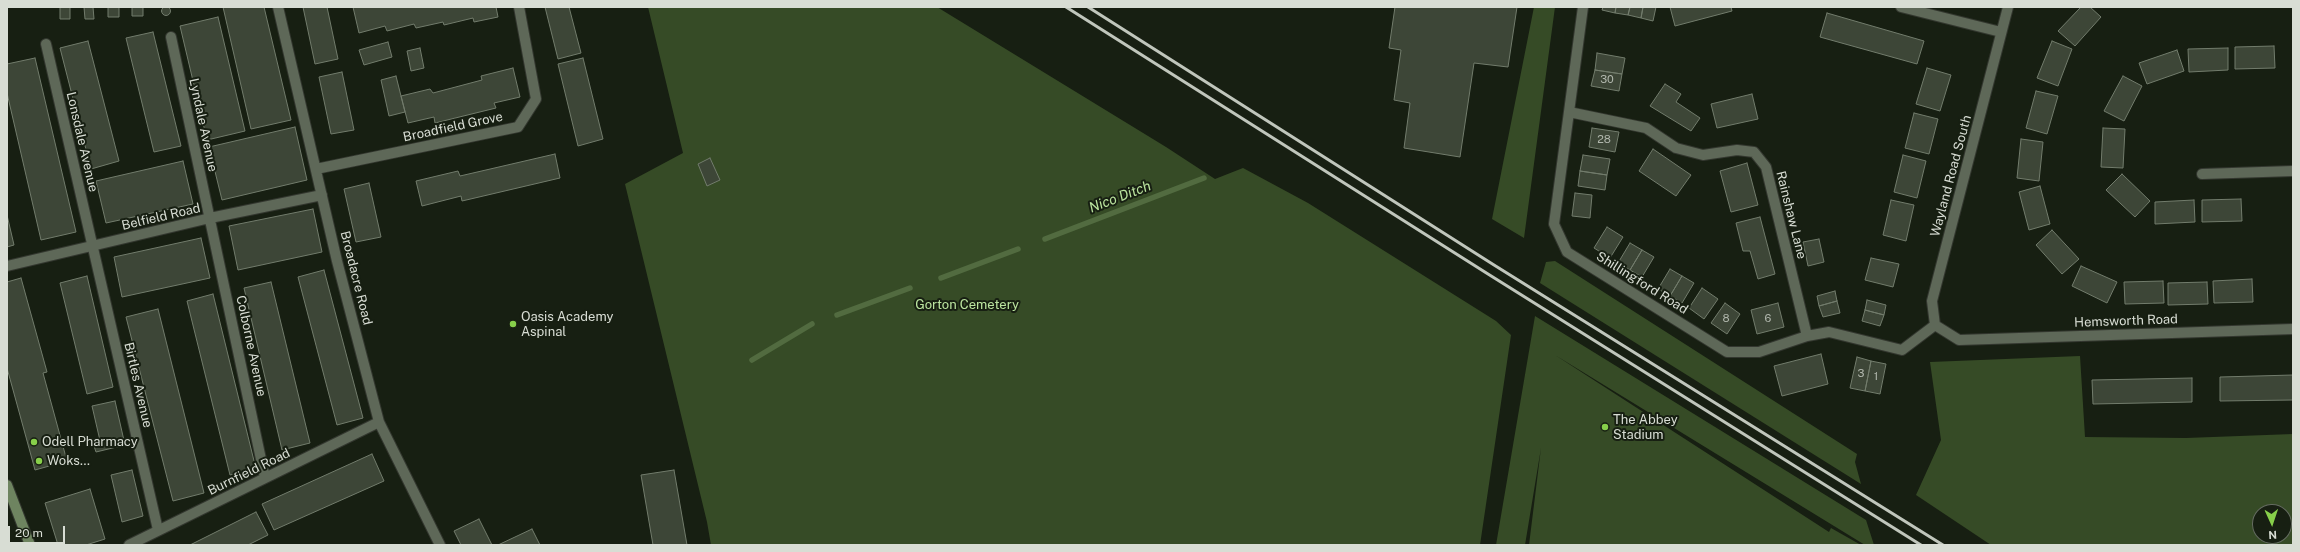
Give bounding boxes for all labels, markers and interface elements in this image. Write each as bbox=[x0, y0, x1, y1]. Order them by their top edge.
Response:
house number: 30 bbox=[1600, 73, 1614, 87]
street label: Lyndale Avenue bbox=[185, 77, 221, 173]
street label: Lonsdale Avenue bbox=[63, 90, 101, 194]
street label: Broadfield Grove bbox=[402, 109, 504, 145]
street label: Wayland Road South bbox=[1927, 113, 1975, 239]
house number: 28 bbox=[1597, 133, 1611, 147]
street label: Rainshaw Lane bbox=[1773, 169, 1809, 261]
water label: Nico Ditch bbox=[1087, 178, 1153, 216]
street label: Belfield Road bbox=[120, 200, 202, 234]
street label: Broadacre Road bbox=[337, 229, 375, 327]
street label: Shillingford Road bbox=[1593, 248, 1691, 318]
street label: Colborne Avenue bbox=[233, 294, 269, 398]
park label: Gorton Cemetery bbox=[915, 297, 1019, 313]
place label: Oasis Academy Aspinal bbox=[521, 309, 613, 340]
street label: Hemsworth Road bbox=[2074, 311, 2178, 331]
house number: 8 bbox=[1722, 312, 1730, 326]
house number: 6 bbox=[1765, 312, 1771, 326]
marker: Oasis Academy Aspinal bbox=[508, 319, 518, 329]
street label: Birtles Avenue bbox=[121, 341, 155, 429]
house number: 3 bbox=[1858, 367, 1864, 381]
house number: 1 bbox=[1874, 370, 1878, 384]
place label: The Abbey Stadium bbox=[1613, 412, 1678, 443]
marker: The Abbey Stadium bbox=[1600, 422, 1610, 432]
place label: Odell Pharmacy bbox=[42, 434, 138, 450]
marker: Odell Pharmacy bbox=[29, 437, 39, 447]
street label: Burnfield Road bbox=[205, 445, 293, 499]
place label: Woks... bbox=[47, 453, 90, 469]
marker: Woks... bbox=[34, 456, 44, 466]
north arrow bbox=[2252, 504, 2292, 544]
scale bar bbox=[10, 518, 67, 544]
text: 20 m bbox=[15, 526, 43, 540]
text: N bbox=[2268, 529, 2277, 541]

